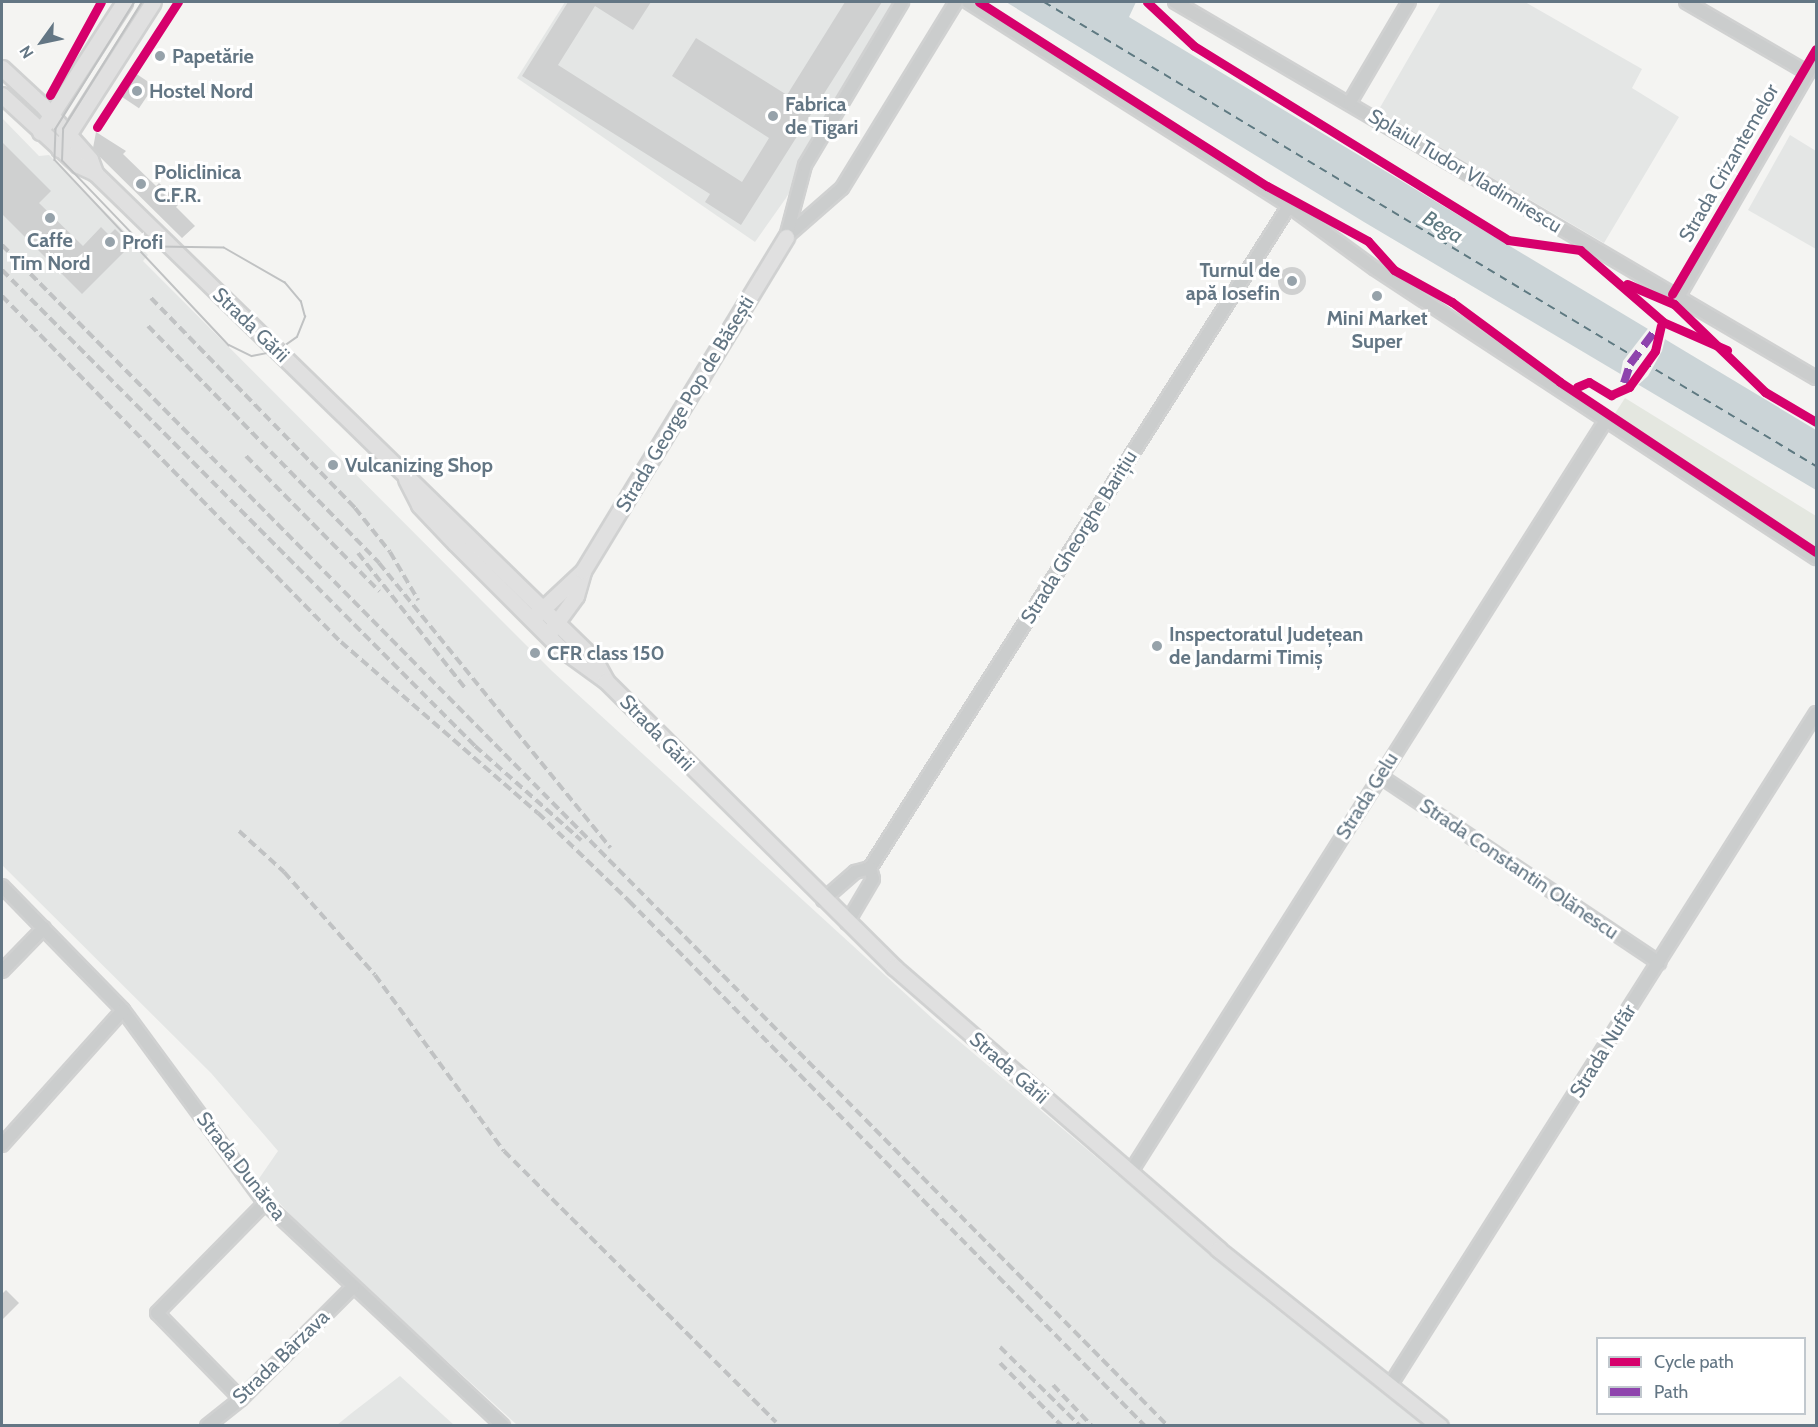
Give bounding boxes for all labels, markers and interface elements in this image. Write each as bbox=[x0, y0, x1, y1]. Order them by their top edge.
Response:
north arrow bbox=[12, 12, 72, 72]
text: N bbox=[15, 42, 38, 62]
place label: Papetărie bbox=[172, 44, 254, 68]
marker: Papetărie bbox=[153, 49, 167, 63]
place label: Hostel Nord bbox=[149, 79, 253, 103]
street label: Strada Crizantemelor bbox=[1674, 80, 1784, 246]
marker: Hostel Nord bbox=[130, 84, 144, 98]
place label: Fabrica de Tigari bbox=[785, 92, 858, 139]
street label: Splaiul Tudor Vladimirescu bbox=[1364, 104, 1566, 238]
marker: Fabrica de Tigari bbox=[766, 109, 780, 123]
place label: Policlinica C.F.R. bbox=[154, 160, 241, 207]
marker: Policlinica C.F.R. bbox=[132, 175, 150, 193]
water label: Bega bbox=[1418, 205, 1468, 249]
marker: Caffe Tim Nord bbox=[43, 211, 57, 225]
place label: Caffe Tim Nord bbox=[10, 228, 90, 275]
place label: Profi bbox=[122, 230, 163, 254]
marker: Profi bbox=[103, 235, 117, 249]
place label: Turnul de apă Iosefin bbox=[1186, 258, 1280, 305]
marker: Turnul de apă Iosefin bbox=[1285, 274, 1299, 288]
street label: Strada Gării bbox=[208, 283, 294, 367]
marker: Mini Market Super bbox=[1370, 289, 1384, 303]
street label: Strada George Pop de Băsești bbox=[611, 292, 759, 516]
place label: Mini Market Super bbox=[1326, 306, 1428, 353]
street label: Strada Gheorghe Barițiu bbox=[1016, 446, 1142, 628]
place label: Vulcanizing Shop bbox=[345, 453, 493, 477]
marker: Vulcanizing Shop bbox=[326, 458, 340, 472]
place label: Inspectoratul Județean de Jandarmi Timiș bbox=[1169, 622, 1363, 669]
marker: Inspectoratul Județean de Jandarmi Timiș bbox=[1150, 639, 1164, 653]
place label: CFR class 150 bbox=[547, 641, 665, 665]
marker: CFR class 150 bbox=[528, 646, 542, 660]
street label: Strada Gării bbox=[615, 690, 699, 776]
street label: Strada Gelu bbox=[1331, 748, 1403, 844]
street label: Strada Constantin Olănescu bbox=[1415, 793, 1623, 945]
street label: Strada Nufăr bbox=[1565, 1000, 1641, 1102]
street label: Strada Gării bbox=[965, 1027, 1053, 1109]
street label: Strada Dunărea bbox=[191, 1107, 291, 1225]
street label: Strada Bârzava bbox=[228, 1305, 334, 1409]
legend bbox=[1596, 1337, 1806, 1415]
text: Cycle path bbox=[1654, 1351, 1734, 1373]
text: Path bbox=[1654, 1381, 1688, 1403]

